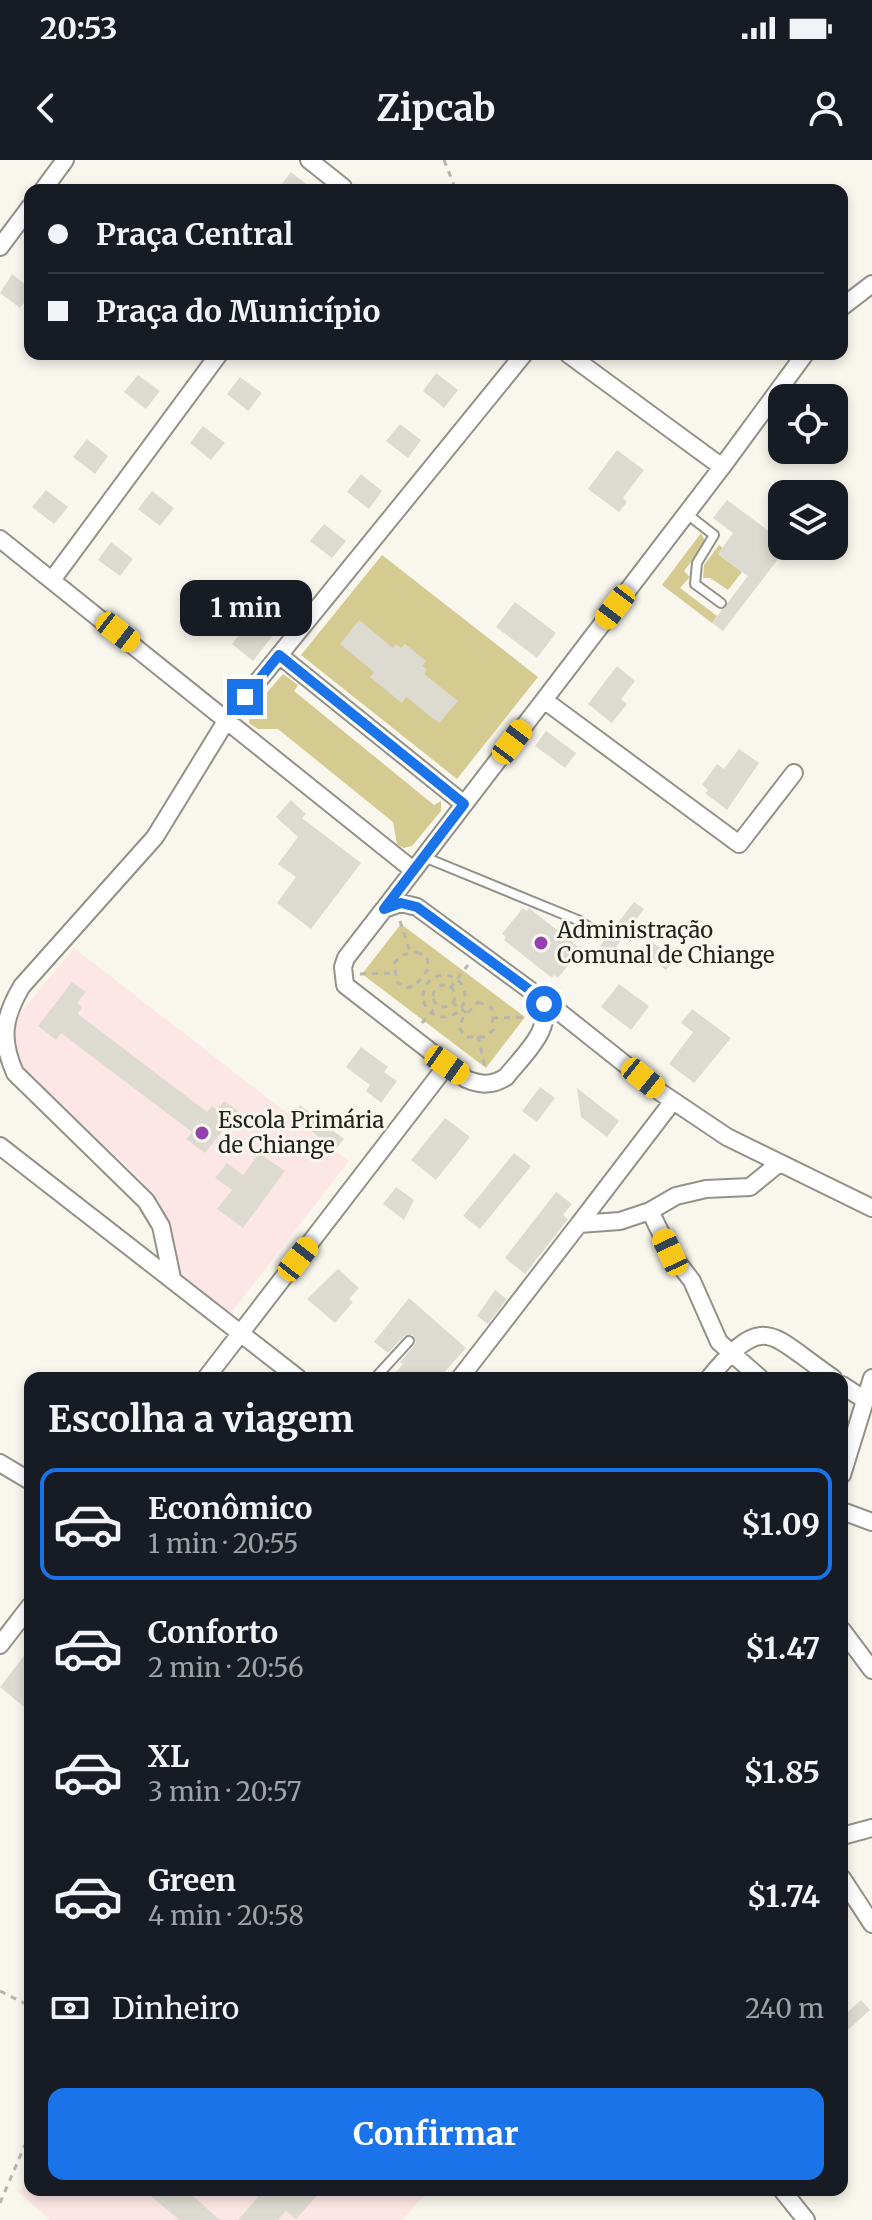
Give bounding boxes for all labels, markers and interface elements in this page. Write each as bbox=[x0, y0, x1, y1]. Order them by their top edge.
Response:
text: 20:53 bbox=[40, 9, 118, 47]
icon: back bbox=[24, 86, 68, 130]
text: Zipcab bbox=[377, 86, 495, 131]
icon: person bbox=[804, 86, 848, 130]
text: Praça Central bbox=[96, 215, 293, 253]
text: Praça do Município bbox=[96, 292, 380, 330]
map controls bbox=[768, 384, 848, 560]
button: locate bbox=[768, 384, 848, 464]
button: layers bbox=[768, 480, 848, 560]
callout: 1 min bbox=[179, 581, 311, 637]
car bbox=[591, 581, 639, 633]
text: 1 min bbox=[211, 591, 281, 624]
car bbox=[92, 608, 144, 656]
route end bbox=[227, 679, 263, 715]
car bbox=[488, 716, 536, 768]
place label: Administração Comunal de Chiange bbox=[556, 916, 774, 969]
marker: Administração Comunal de Chiange bbox=[532, 934, 550, 952]
route start bbox=[526, 986, 562, 1022]
car bbox=[420, 1041, 474, 1089]
car bbox=[617, 1054, 669, 1102]
place label: Escola Primária de Chiange bbox=[218, 1106, 384, 1159]
marker: Escola Primária de Chiange bbox=[193, 1124, 211, 1142]
car bbox=[649, 1225, 691, 1279]
car bbox=[274, 1233, 322, 1285]
text: Escolha a viagem bbox=[48, 1397, 354, 1442]
icon: car bbox=[52, 1488, 124, 1560]
text: Econômico bbox=[148, 1489, 312, 1527]
text: $1.09 bbox=[741, 1505, 820, 1543]
text: 1 min · 20:55 bbox=[148, 1527, 299, 1560]
icon: car bbox=[52, 1612, 124, 1684]
text: Conforto bbox=[148, 1613, 278, 1651]
text: $1.47 bbox=[745, 1629, 820, 1667]
text: 2 min · 20:56 bbox=[148, 1651, 304, 1684]
icon: car bbox=[52, 1736, 124, 1808]
text: XL bbox=[148, 1737, 189, 1775]
text: $1.85 bbox=[744, 1753, 820, 1791]
text: 3 min · 20:57 bbox=[148, 1775, 302, 1808]
icon: car bbox=[52, 1860, 124, 1932]
text: Green bbox=[148, 1861, 236, 1899]
text: $1.74 bbox=[747, 1877, 820, 1915]
text: 4 min · 20:58 bbox=[148, 1899, 304, 1932]
icon: cash bbox=[48, 1986, 92, 2030]
text: Dinheiro bbox=[112, 1989, 239, 2027]
text: 240 m bbox=[745, 1992, 824, 2025]
button: Confirmar bbox=[48, 2088, 824, 2180]

